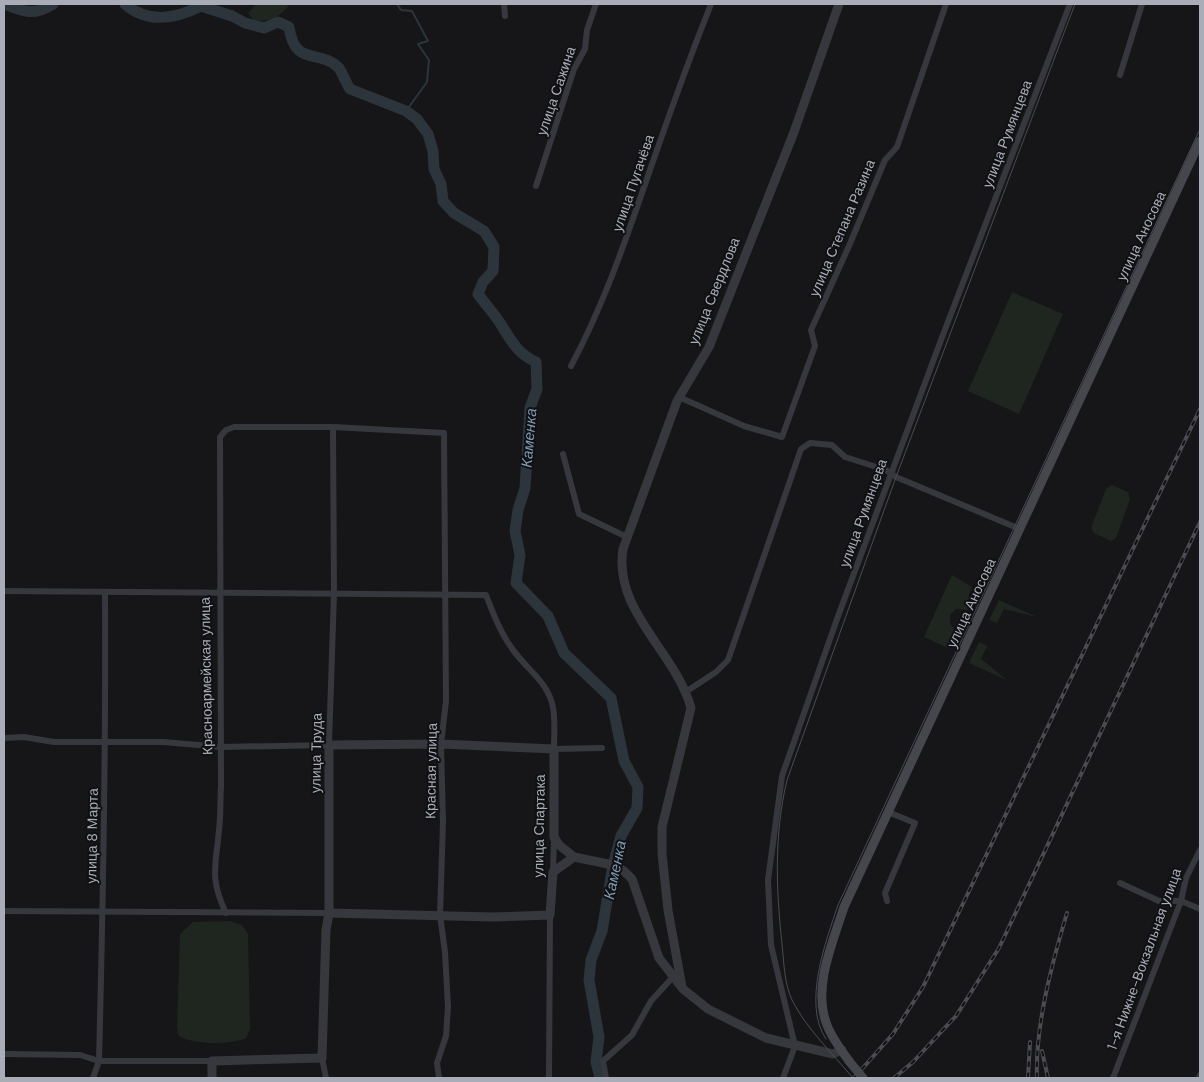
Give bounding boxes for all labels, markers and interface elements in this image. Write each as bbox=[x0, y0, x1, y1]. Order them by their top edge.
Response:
street label: улица Сажина bbox=[532, 44, 580, 138]
street label: улица Румянцева bbox=[978, 77, 1036, 190]
street label: улица Пугачёва bbox=[608, 132, 658, 234]
street label: улица Степана Разина bbox=[805, 157, 879, 299]
street label: улица Аносова bbox=[1112, 188, 1170, 284]
street label: улица Свердлова bbox=[684, 234, 744, 347]
water label: Каменка bbox=[516, 407, 542, 469]
street label: улица Румянцева bbox=[835, 456, 891, 570]
street label: улица Аносова bbox=[942, 555, 1000, 651]
street label: Красноармейская улица bbox=[196, 597, 216, 755]
street label: улица Труда bbox=[306, 713, 326, 793]
street label: Красная улица bbox=[421, 723, 441, 819]
street label: улица Спартака bbox=[529, 774, 549, 878]
street label: улица 8 Марта bbox=[82, 788, 102, 884]
water label: Каменка bbox=[599, 839, 631, 901]
street label: 1-я Нижне-Вокзальная улица bbox=[1103, 866, 1185, 1052]

